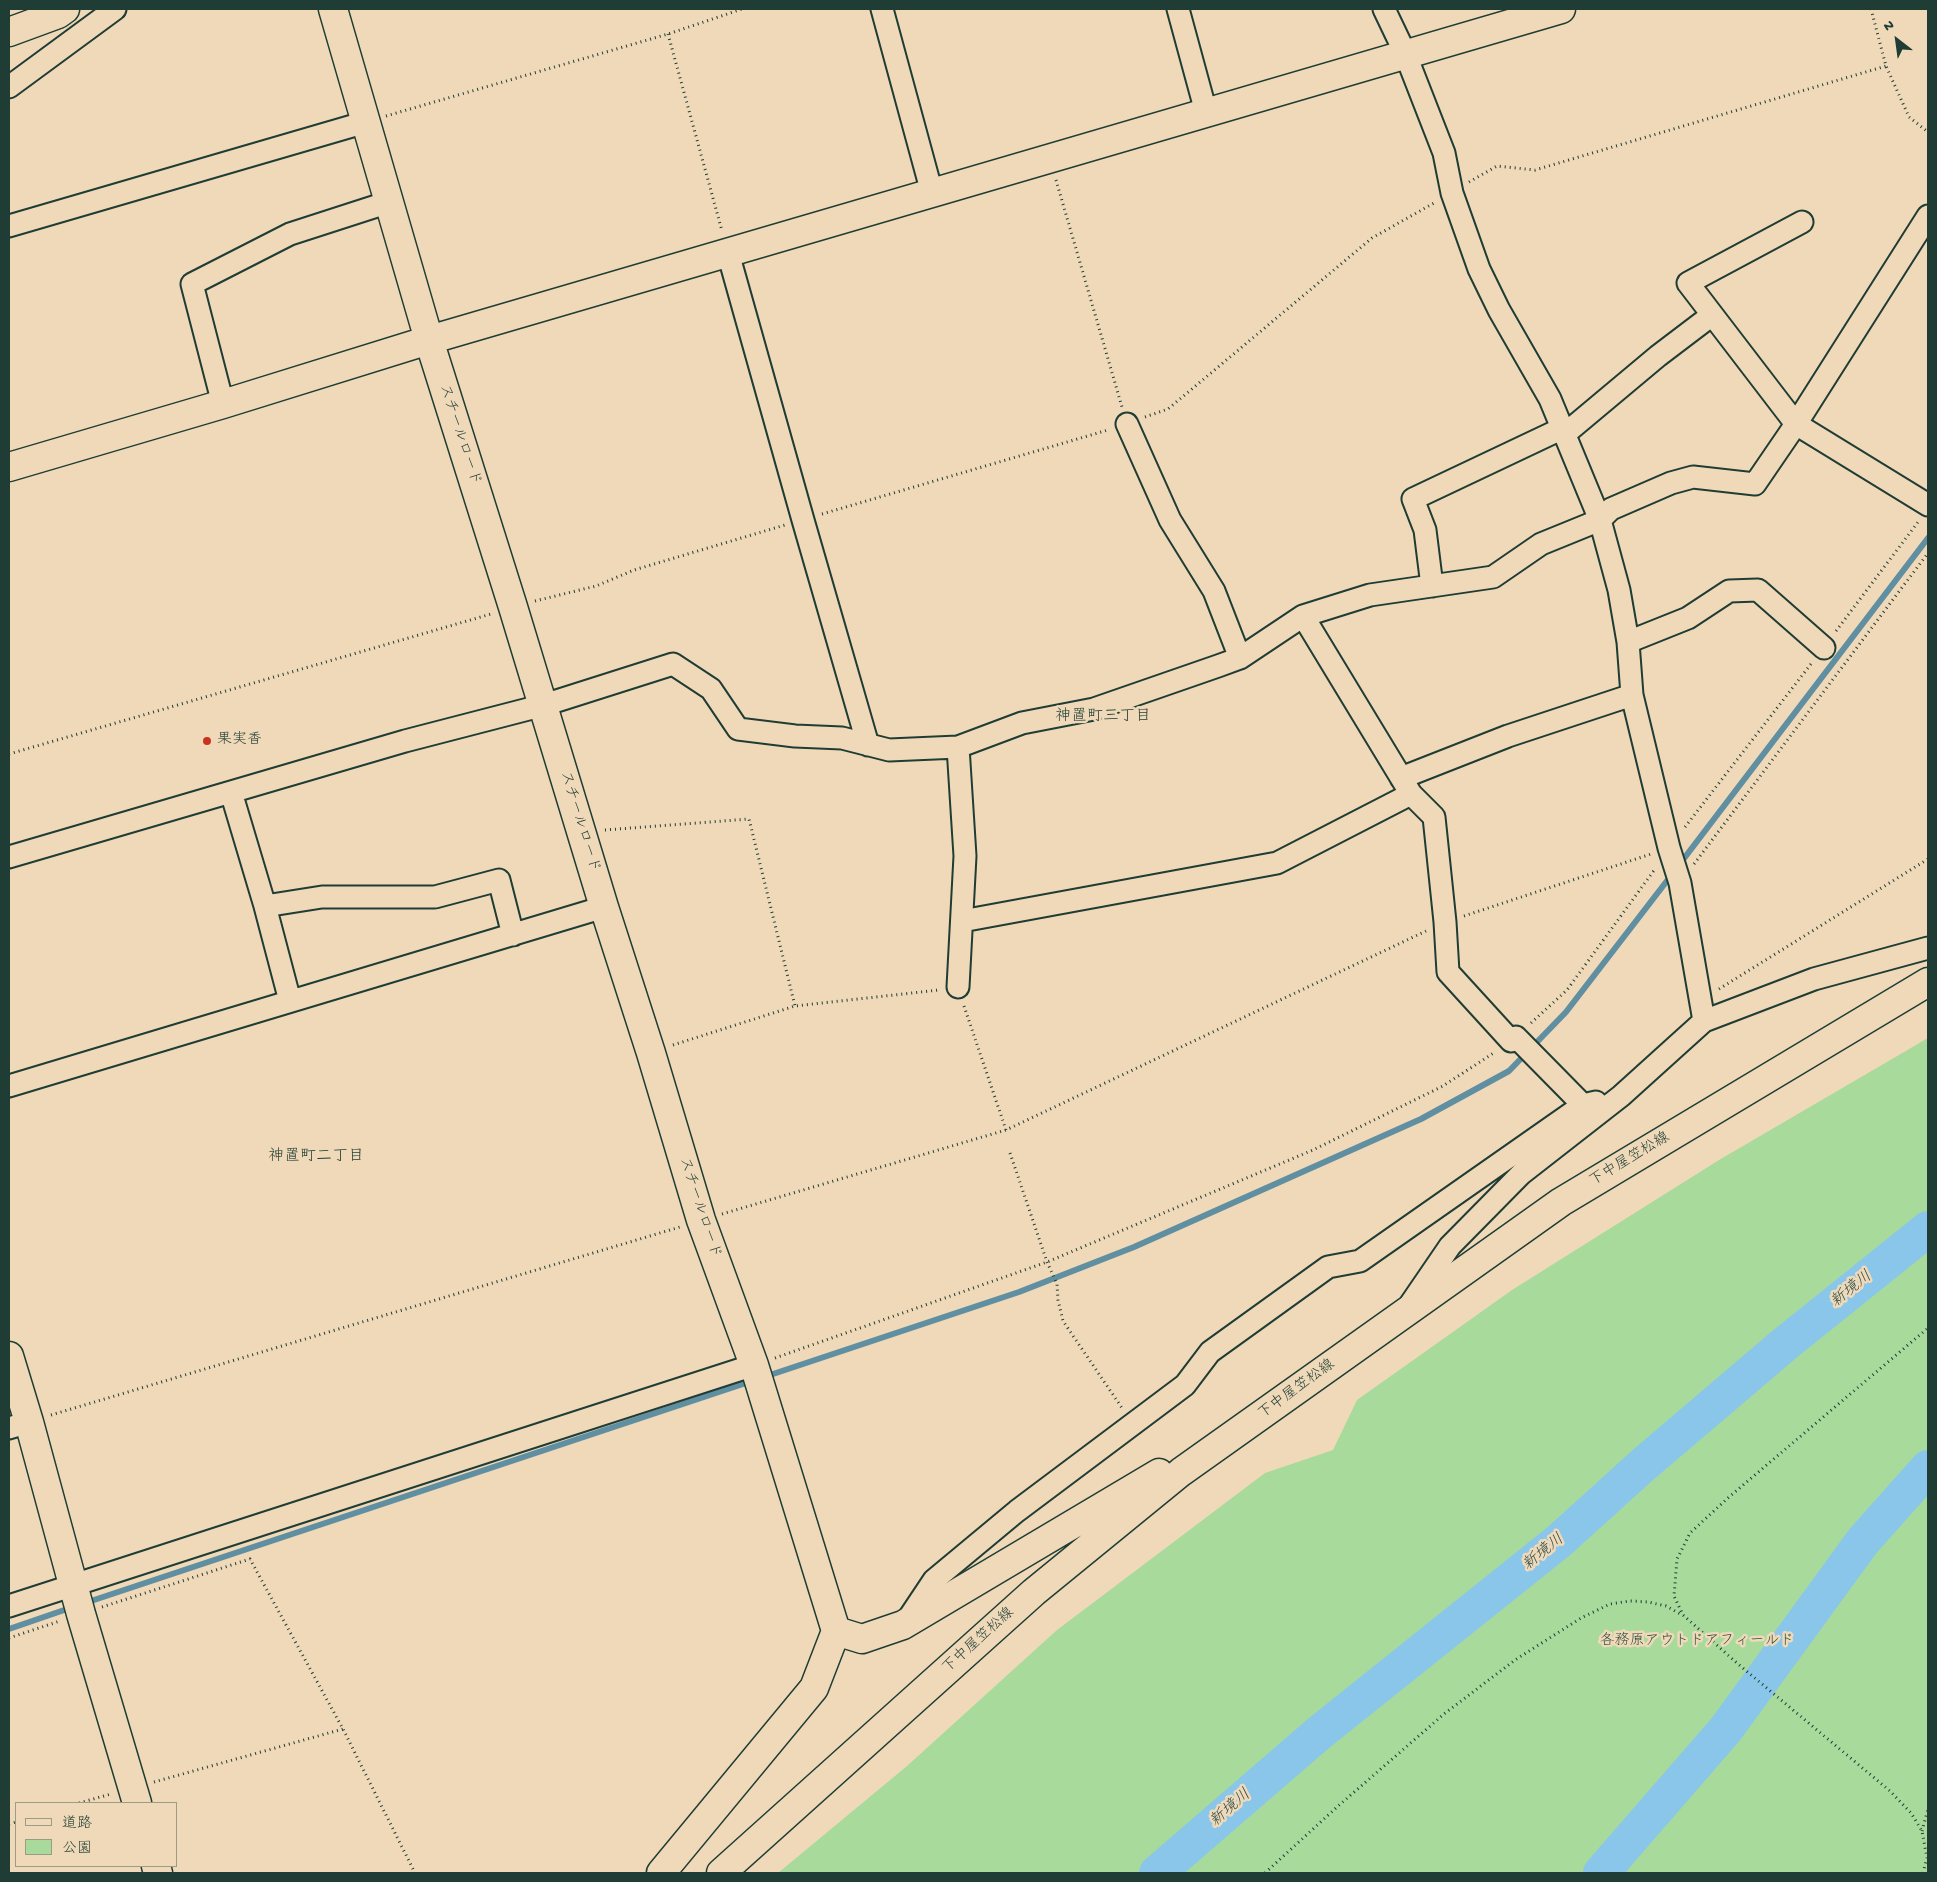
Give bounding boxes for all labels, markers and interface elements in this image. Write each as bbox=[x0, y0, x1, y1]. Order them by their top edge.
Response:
north arrow bbox=[1872, 15, 1922, 65]
text: N bbox=[1881, 17, 1897, 36]
street label: スチールロード bbox=[434, 382, 484, 488]
district label: 神置町三丁目 bbox=[1055, 708, 1151, 728]
place label: 果実香 bbox=[217, 732, 262, 750]
marker: 果実香 bbox=[201, 735, 213, 747]
street label: スチールロード bbox=[555, 769, 603, 875]
street label: 下中屋笠松線 bbox=[1587, 1129, 1673, 1191]
district label: 神置町二丁目 bbox=[268, 1148, 364, 1168]
street label: スチールロード bbox=[674, 1155, 724, 1261]
water label: 新境川 bbox=[1827, 1267, 1877, 1313]
street label: 下中屋笠松線 bbox=[1255, 1356, 1339, 1424]
water label: 新境川 bbox=[1519, 1530, 1569, 1576]
street label: 下中屋笠松線 bbox=[940, 1604, 1018, 1678]
park label: 各務原アウトドアフィールド bbox=[1600, 1633, 1794, 1651]
water label: 新境川 bbox=[1207, 1786, 1255, 1832]
legend bbox=[15, 1802, 178, 1867]
text: 道路 bbox=[62, 1815, 92, 1833]
text: 公園 bbox=[62, 1840, 92, 1858]

